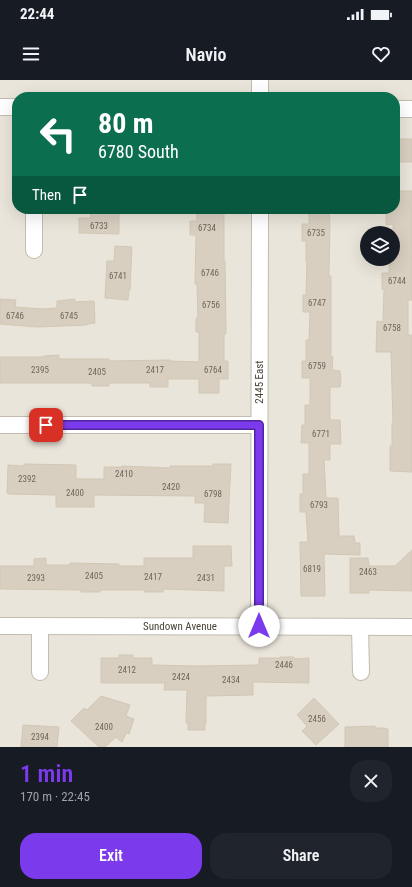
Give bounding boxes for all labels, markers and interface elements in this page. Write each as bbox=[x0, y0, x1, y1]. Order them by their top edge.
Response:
text: 22:44 bbox=[20, 5, 54, 23]
icon: menu bbox=[20, 43, 42, 65]
icon: heart bbox=[370, 43, 392, 65]
text: Navio bbox=[186, 44, 226, 65]
text: 80 m bbox=[98, 107, 154, 140]
icon: left bbox=[32, 108, 84, 160]
text: 6780 South bbox=[98, 141, 179, 162]
icon: arrive bbox=[69, 184, 91, 206]
text: Then bbox=[32, 186, 61, 204]
house number: 6733 bbox=[90, 221, 108, 231]
house number: 6734 bbox=[198, 223, 216, 233]
map controls bbox=[360, 226, 400, 266]
button: layers bbox=[360, 226, 400, 266]
house number: 6735 bbox=[307, 228, 325, 238]
house number: 6746 bbox=[201, 268, 219, 278]
house number: 6741 bbox=[109, 271, 127, 281]
house number: 6744 bbox=[388, 276, 406, 286]
house number: 6747 bbox=[308, 298, 326, 308]
house number: 6756 bbox=[202, 300, 220, 310]
house number: 6746 bbox=[6, 311, 24, 321]
house number: 6745 bbox=[60, 311, 78, 321]
house number: 6758 bbox=[383, 323, 401, 333]
street label: 2445 East bbox=[253, 360, 266, 404]
house number: 6759 bbox=[308, 361, 326, 371]
house number: 2395 bbox=[31, 365, 49, 375]
house number: 2417 bbox=[146, 365, 164, 375]
house number: 6764 bbox=[204, 365, 222, 375]
house number: 2405 bbox=[88, 367, 106, 377]
pin bbox=[29, 408, 63, 442]
icon: arrive bbox=[35, 414, 57, 436]
house number: 6771 bbox=[312, 429, 330, 439]
house number: 2410 bbox=[115, 469, 133, 479]
house number: 2392 bbox=[18, 474, 36, 484]
house number: 2420 bbox=[162, 482, 180, 492]
house number: 2400 bbox=[66, 488, 84, 498]
house number: 6798 bbox=[204, 489, 222, 499]
house number: 6793 bbox=[310, 500, 328, 510]
house number: 6819 bbox=[303, 564, 321, 574]
house number: 2463 bbox=[359, 567, 377, 577]
house number: 2405 bbox=[85, 571, 103, 581]
house number: 2417 bbox=[144, 572, 162, 582]
house number: 2393 bbox=[27, 573, 45, 583]
house number: 2431 bbox=[197, 573, 215, 583]
position arrow bbox=[238, 605, 280, 647]
street label: Sundown Avenue bbox=[143, 620, 217, 633]
house number: 2446 bbox=[275, 660, 293, 670]
house number: 2412 bbox=[118, 665, 136, 675]
house number: 2424 bbox=[172, 672, 190, 682]
house number: 2434 bbox=[222, 675, 240, 685]
house number: 2456 bbox=[308, 714, 326, 724]
house number: 2400 bbox=[95, 722, 113, 732]
house number: 2394 bbox=[31, 732, 49, 742]
text: 1 min bbox=[20, 760, 73, 788]
button: close bbox=[350, 760, 392, 802]
text: 170 m · 22:45 bbox=[20, 789, 90, 804]
button: Exit bbox=[20, 833, 202, 879]
button: Share bbox=[210, 833, 392, 879]

